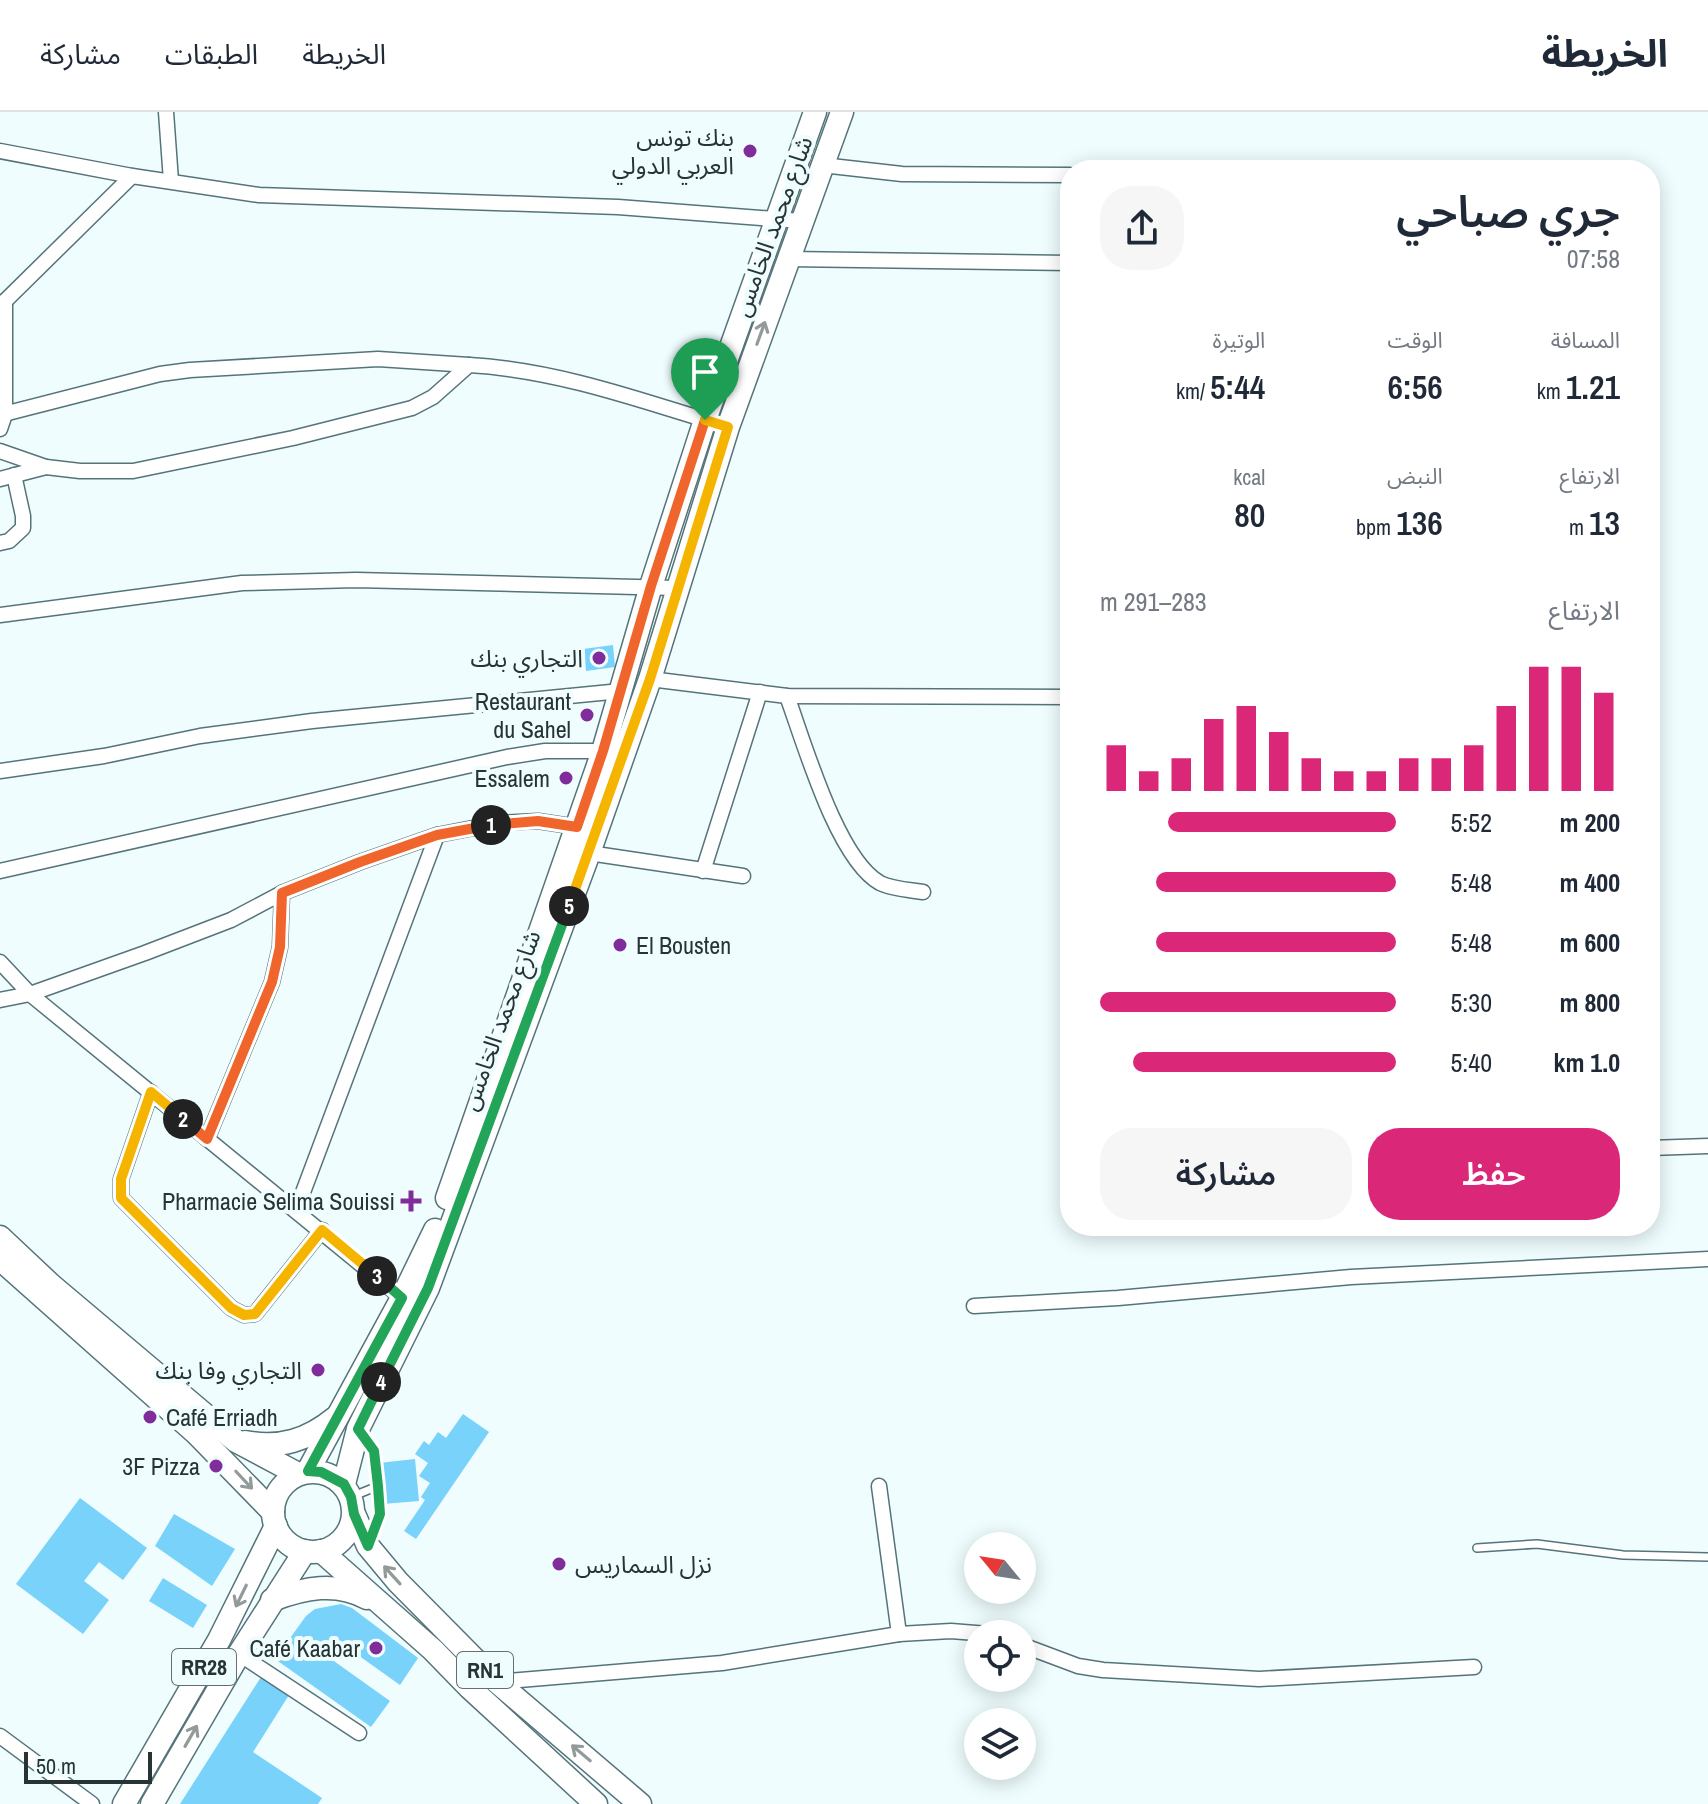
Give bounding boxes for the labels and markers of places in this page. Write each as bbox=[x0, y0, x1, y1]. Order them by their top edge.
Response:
place label: بنك تونس العربي الدولي bbox=[612, 121, 734, 185]
marker: بنك تونس العربي الدولي bbox=[741, 142, 759, 160]
pin bbox=[671, 338, 739, 420]
place label: التجاري بنك bbox=[470, 642, 583, 678]
marker: التجاري بنك bbox=[590, 649, 608, 667]
place label: Restaurant du Sahel bbox=[475, 685, 572, 745]
marker: Restaurant du Sahel bbox=[578, 706, 596, 724]
place label: Essalem bbox=[475, 762, 550, 794]
marker: Essalem bbox=[557, 769, 575, 787]
pin: 1 bbox=[471, 805, 511, 845]
pin: 5 bbox=[549, 886, 589, 926]
place label: El Bousten bbox=[636, 929, 731, 961]
marker: El Bousten bbox=[611, 936, 629, 954]
pin: 2 bbox=[163, 1099, 203, 1139]
place label: Pharmacie Selima Souissi bbox=[162, 1185, 395, 1217]
marker: Pharmacie Selima Souissi bbox=[402, 1192, 420, 1210]
pin: 3 bbox=[357, 1256, 397, 1296]
place label: التجاري وفا بنك bbox=[156, 1354, 302, 1390]
marker: التجاري وفا بنك bbox=[309, 1361, 327, 1379]
pin: 4 bbox=[361, 1362, 401, 1402]
place label: Café Erriadh bbox=[166, 1401, 278, 1433]
marker: Café Erriadh bbox=[141, 1408, 159, 1426]
place label: 3F Pizza bbox=[122, 1450, 200, 1482]
marker: 3F Pizza bbox=[207, 1457, 225, 1475]
place label: نزل السماريس bbox=[575, 1548, 712, 1580]
marker: نزل السماريس bbox=[550, 1555, 568, 1573]
place label: Café Kaabar bbox=[250, 1632, 360, 1664]
marker: Café Kaabar bbox=[367, 1639, 385, 1657]

